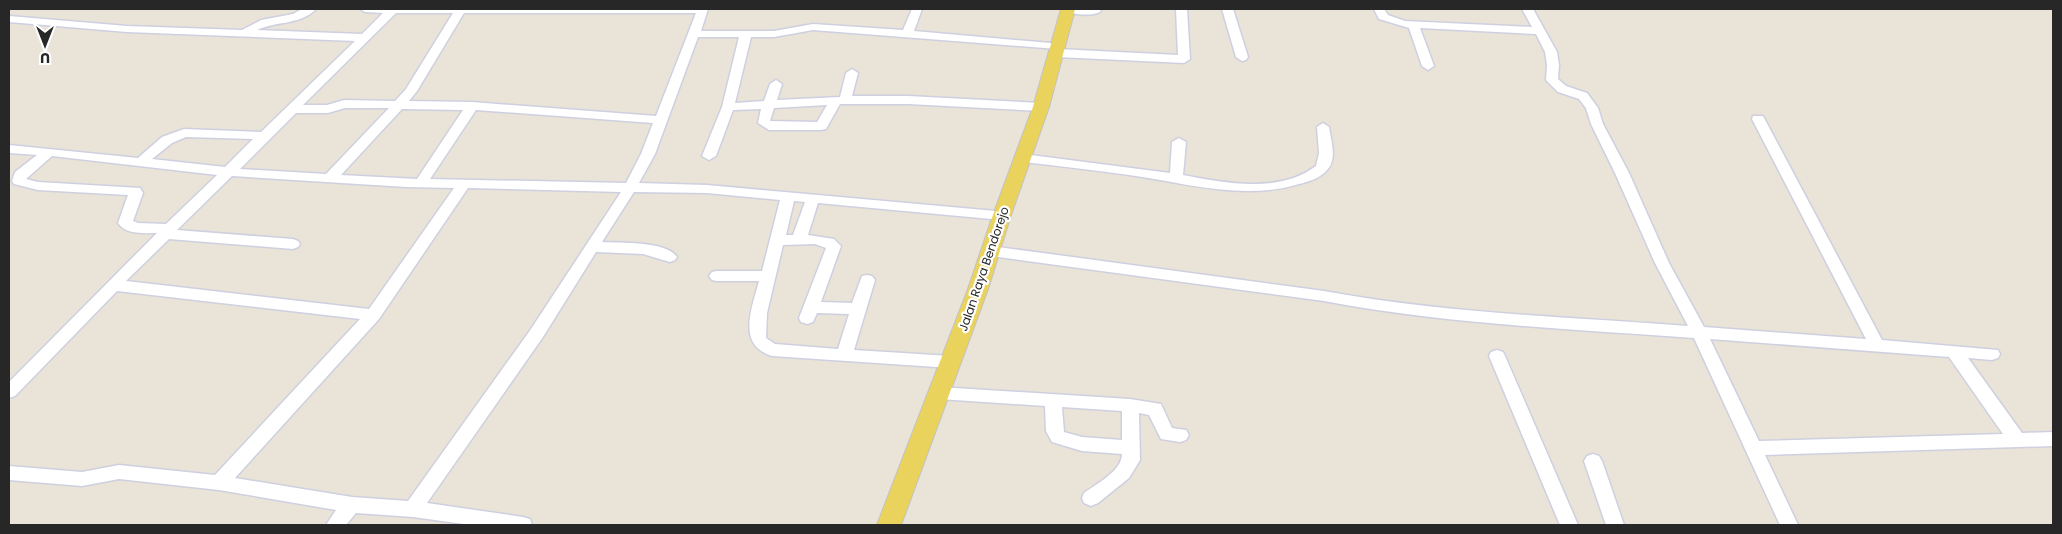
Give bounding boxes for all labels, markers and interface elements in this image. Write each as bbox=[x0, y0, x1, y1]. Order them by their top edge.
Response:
north arrow bbox=[20, 20, 70, 70]
text: U bbox=[40, 48, 50, 68]
street label: Jalan Raya Bendorejo bbox=[954, 204, 1013, 333]

